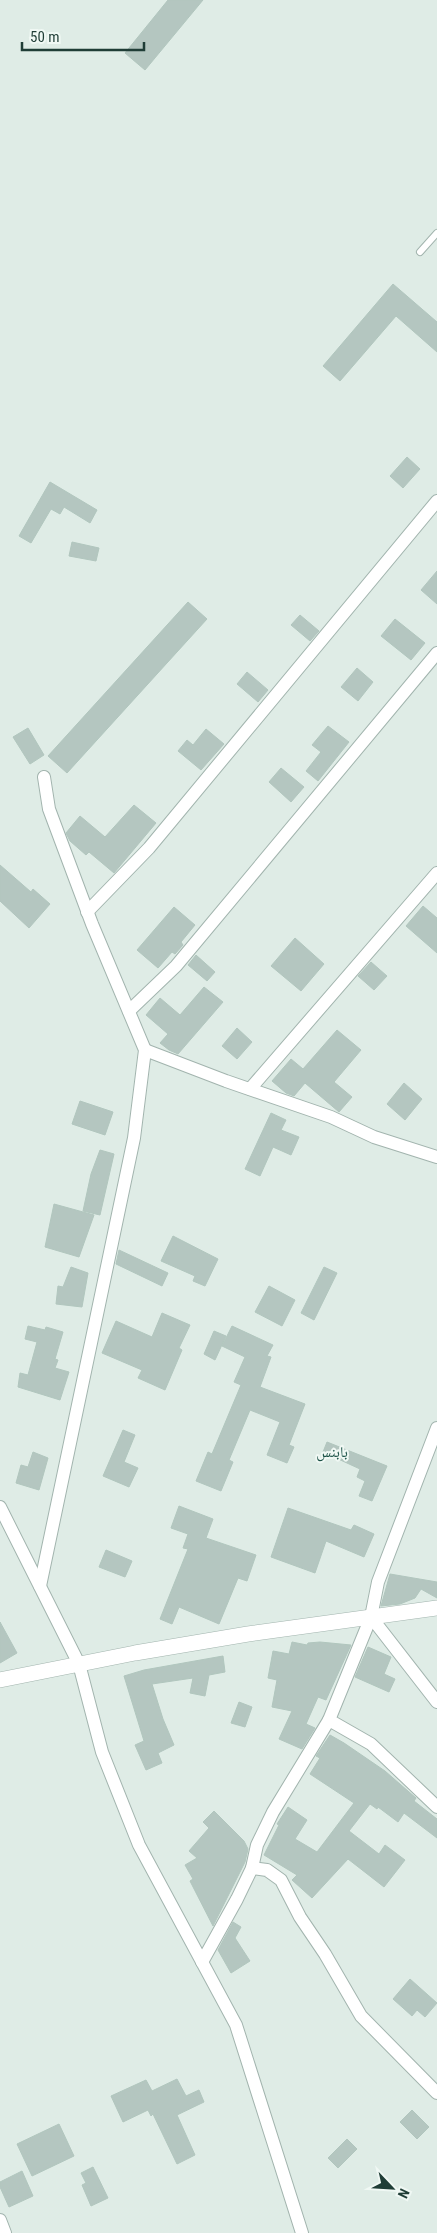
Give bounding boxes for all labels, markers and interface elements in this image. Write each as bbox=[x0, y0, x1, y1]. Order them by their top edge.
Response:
scale bar bbox=[22, 20, 145, 52]
text: 50 m bbox=[30, 28, 60, 46]
district label: بابنس bbox=[316, 1443, 348, 1462]
north arrow bbox=[367, 2163, 417, 2213]
text: N bbox=[395, 2186, 413, 2201]

